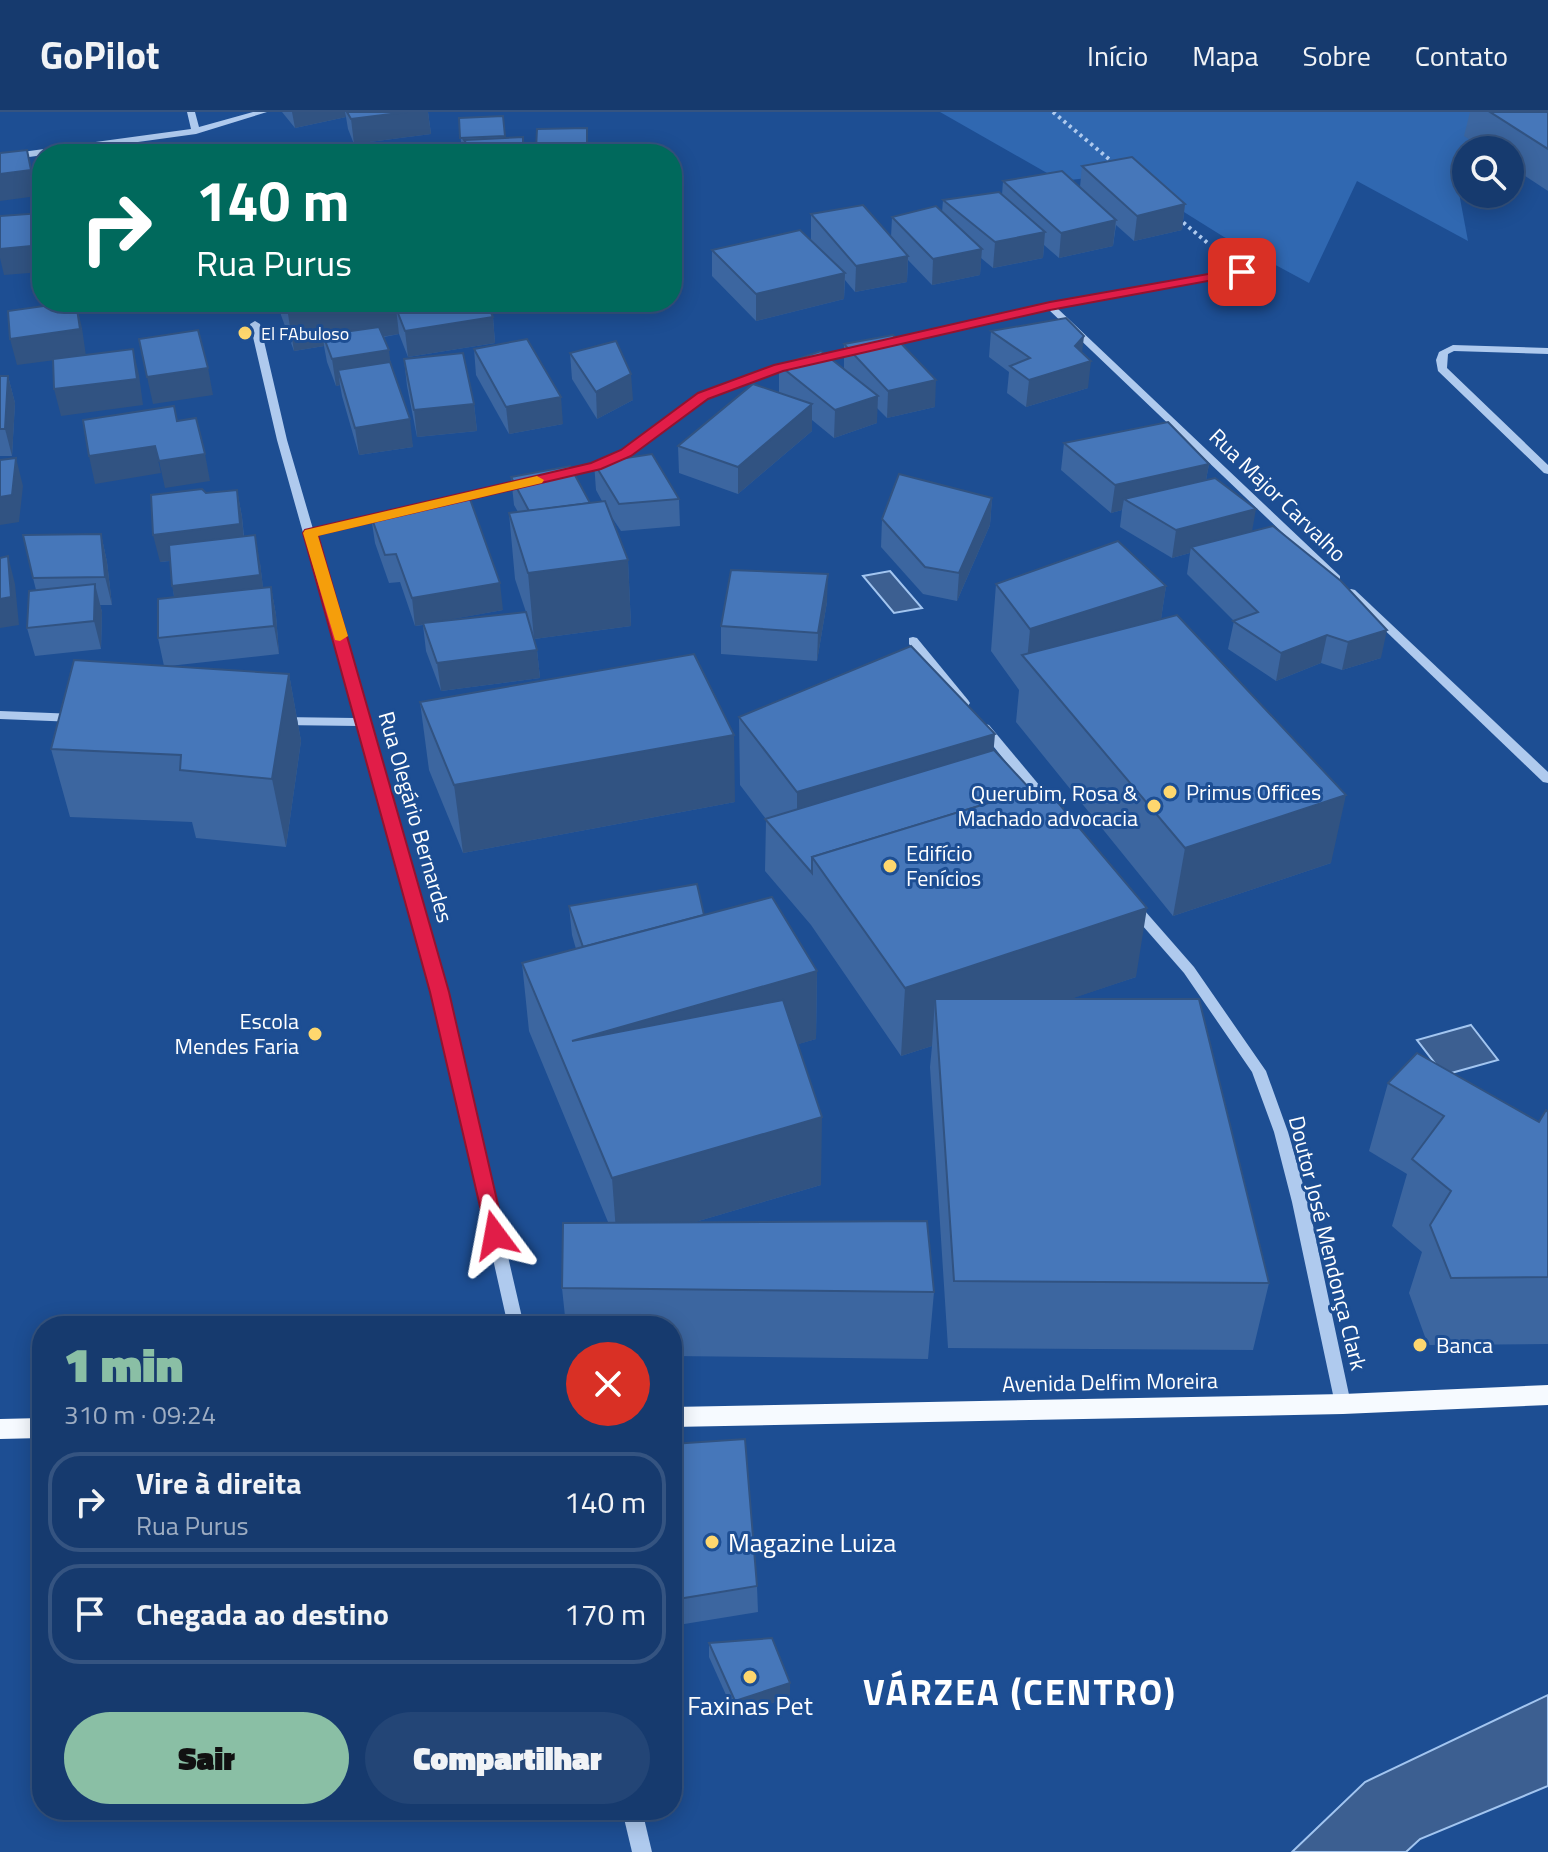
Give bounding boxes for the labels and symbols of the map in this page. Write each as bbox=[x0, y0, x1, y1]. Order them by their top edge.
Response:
pin bbox=[1208, 238, 1276, 306]
place label: El FAbuloso bbox=[261, 320, 349, 347]
marker: El FAbuloso bbox=[236, 324, 254, 342]
street label: Rua Major Carvalho bbox=[1201, 420, 1355, 570]
street label: Rua Olegário Bernardes bbox=[370, 707, 462, 927]
place label: Primus Offices bbox=[1186, 775, 1321, 809]
place label: Querubim, Rosa & Machado advocacia bbox=[957, 776, 1138, 835]
marker: Primus Offices bbox=[1161, 783, 1179, 801]
marker: Querubim, Rosa & Machado advocacia bbox=[1145, 797, 1163, 815]
place label: Edifício Fenícios bbox=[906, 836, 981, 895]
marker: Edifício Fenícios bbox=[881, 857, 899, 875]
place label: Escola Mendes Faria bbox=[175, 1004, 299, 1063]
marker: Escola Mendes Faria bbox=[306, 1025, 324, 1043]
street label: Doutor José Mendonça Clark bbox=[1280, 1112, 1376, 1374]
position arrow bbox=[453, 1193, 537, 1277]
place label: Banca bbox=[1436, 1328, 1493, 1362]
marker: Banca bbox=[1411, 1336, 1429, 1354]
street label: Avenida Delfim Moreira bbox=[1002, 1363, 1218, 1401]
place label: Magazine Luiza bbox=[728, 1523, 896, 1562]
marker: Magazine Luiza bbox=[703, 1533, 721, 1551]
district label: VÁRZEA (CENTRO) bbox=[863, 1664, 1177, 1719]
marker: Faxinas Pet bbox=[741, 1668, 759, 1686]
place label: Faxinas Pet bbox=[687, 1686, 813, 1725]

